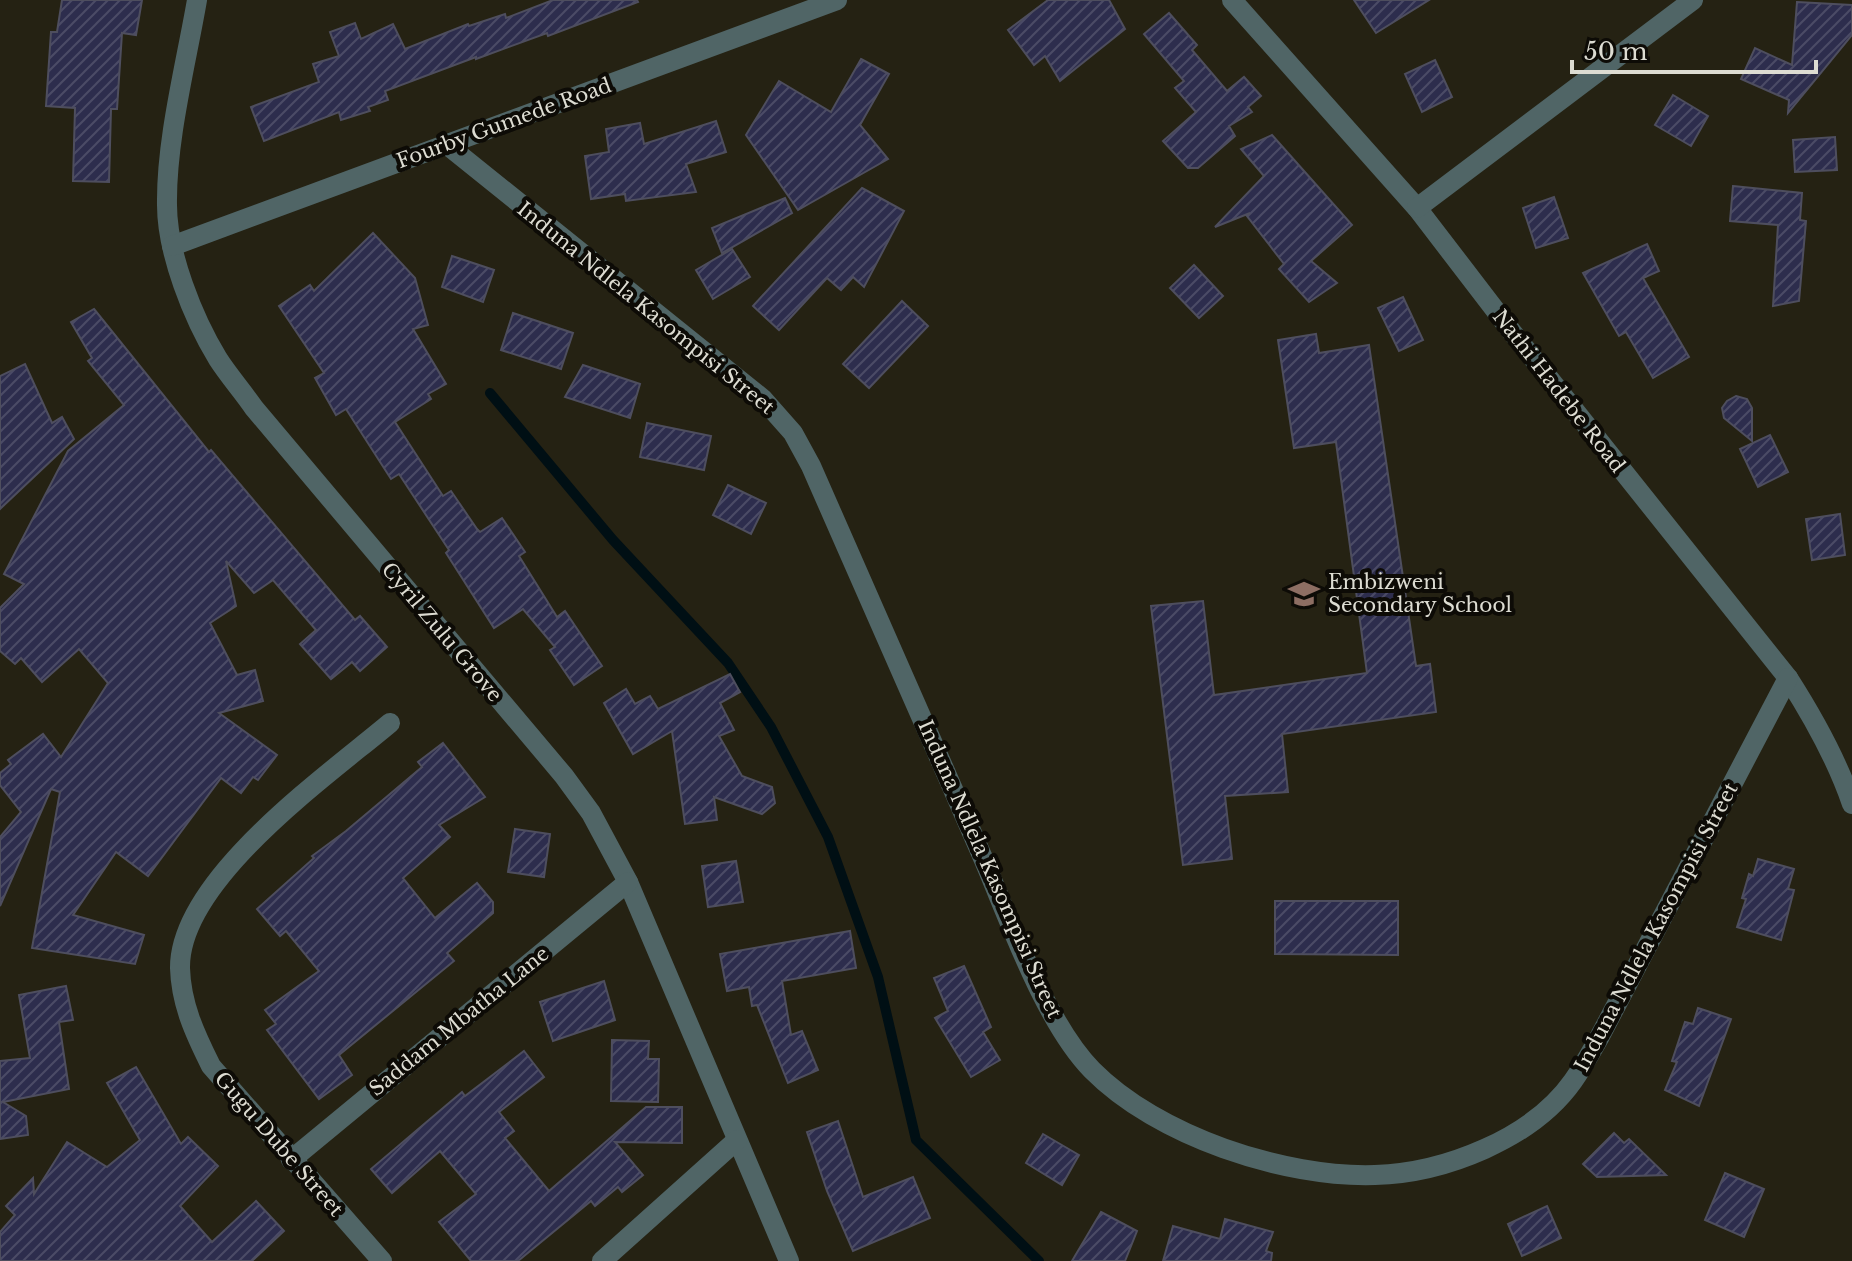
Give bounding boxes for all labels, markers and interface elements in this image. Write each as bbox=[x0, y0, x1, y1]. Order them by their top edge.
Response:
scale bar bbox=[1572, 24, 1816, 74]
text: 50 m bbox=[1584, 37, 1648, 66]
street label: Fourby Gumede Road bbox=[393, 73, 615, 173]
street label: Induna Ndlela Kasompisi Street bbox=[513, 197, 780, 420]
street label: Nathi Hadebe Road bbox=[1488, 305, 1630, 477]
street label: Cyril Zulu Grove bbox=[377, 558, 507, 706]
place label: Embizweni Secondary School bbox=[1328, 570, 1512, 617]
school or university icon: Embizweni Secondary School bbox=[1287, 577, 1321, 611]
street label: Induna Ndlela Kasompisi Street bbox=[913, 716, 1067, 1022]
street label: Induna Ndlela Kasompisi Street bbox=[1569, 778, 1743, 1076]
street label: Saddam Mbatha Lane bbox=[364, 941, 554, 1101]
street label: Gugu Dube Street bbox=[210, 1067, 349, 1221]

